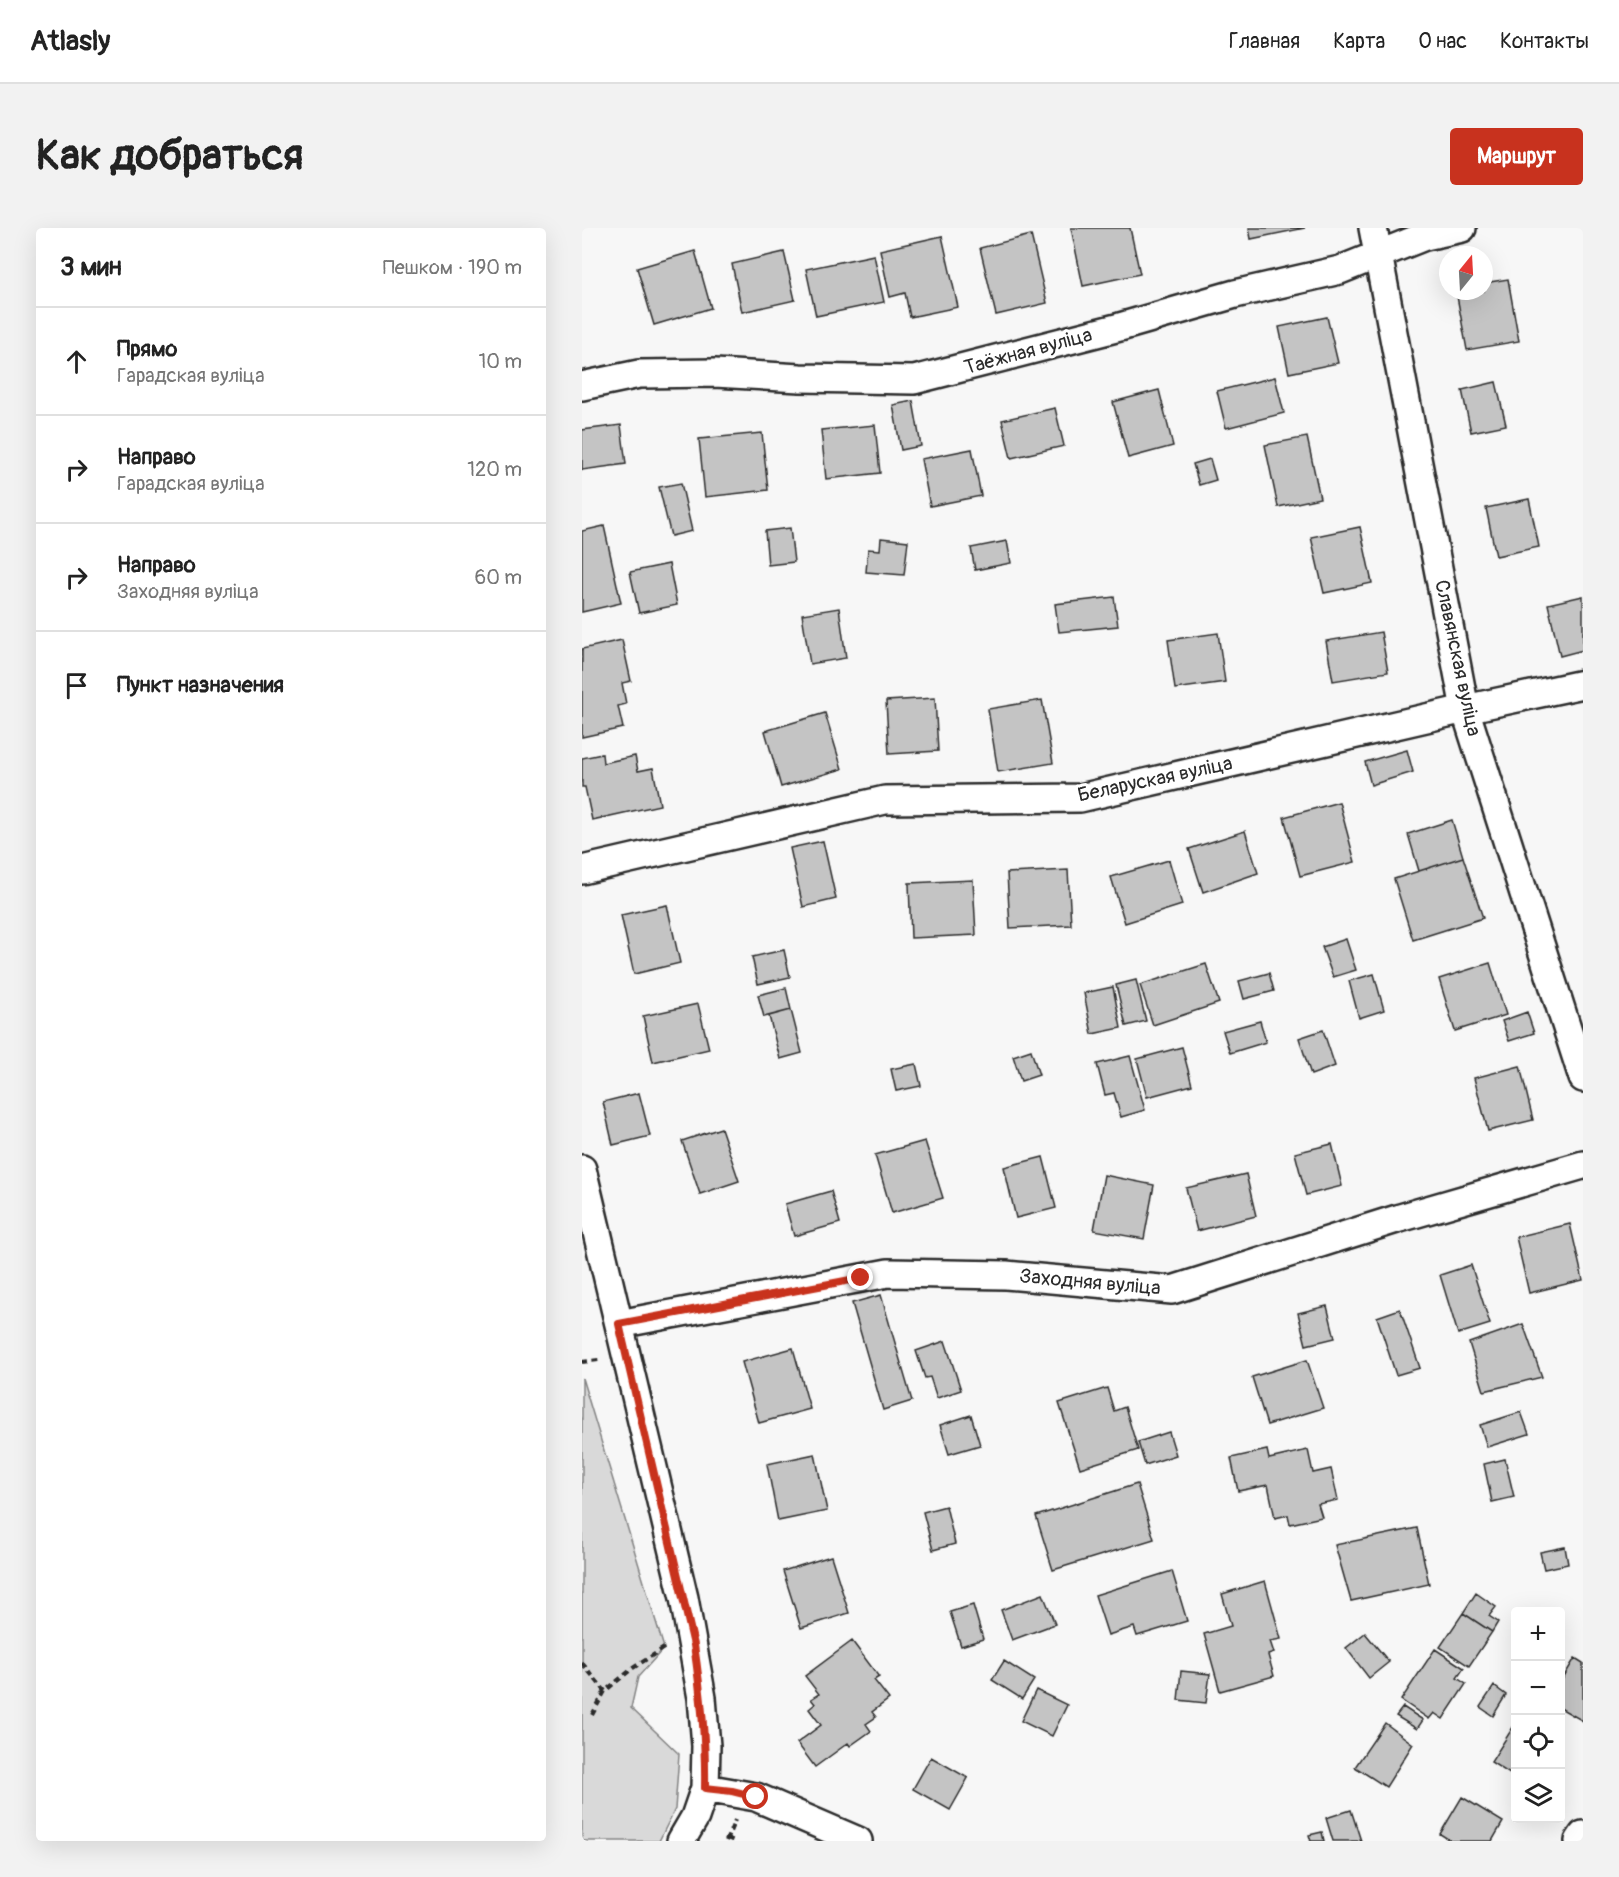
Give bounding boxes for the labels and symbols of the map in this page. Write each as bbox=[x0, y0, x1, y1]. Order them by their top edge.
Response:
north arrow bbox=[1439, 246, 1493, 300]
street label: Таёжная вуліца bbox=[961, 322, 1095, 380]
street label: Славянская вуліца bbox=[1429, 578, 1487, 738]
street label: Беларуская вуліца bbox=[1075, 750, 1235, 808]
street label: Заходняя вуліца bbox=[1018, 1263, 1162, 1301]
route end bbox=[847, 1264, 873, 1290]
route start bbox=[742, 1783, 768, 1809]

